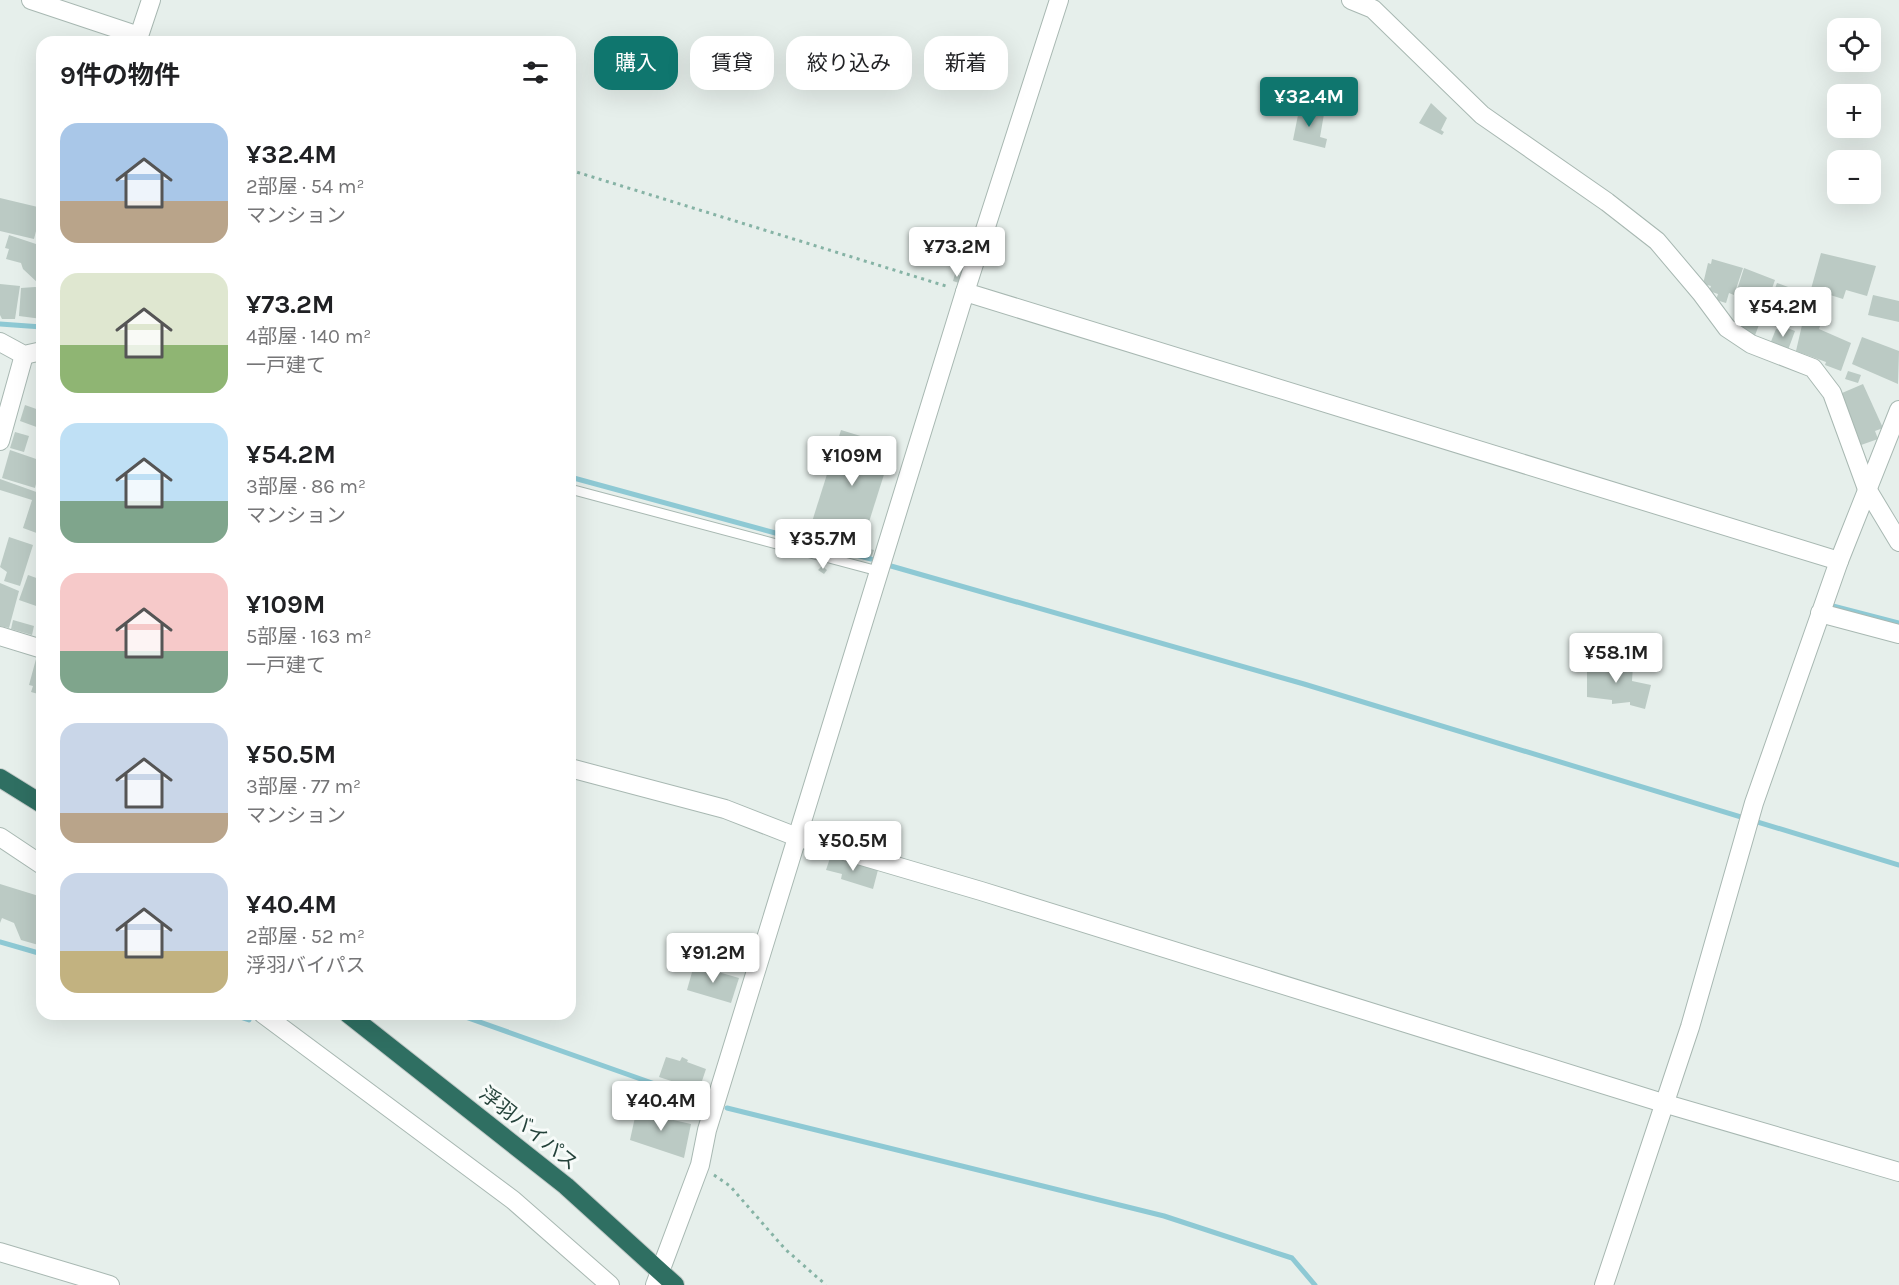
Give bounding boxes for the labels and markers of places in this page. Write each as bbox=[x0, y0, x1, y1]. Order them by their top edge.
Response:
pin: ¥32.4M bbox=[1260, 77, 1358, 128]
pin: ¥73.2M bbox=[908, 227, 1006, 278]
pin: ¥54.2M bbox=[1734, 287, 1832, 338]
pin: ¥109M bbox=[810, 436, 894, 487]
pin: ¥35.7M bbox=[774, 519, 872, 570]
pin: ¥58.1M bbox=[1567, 633, 1665, 684]
pin: ¥50.5M bbox=[804, 821, 902, 872]
pin: ¥91.2M bbox=[664, 933, 762, 984]
pin: ¥40.4M bbox=[612, 1081, 710, 1132]

